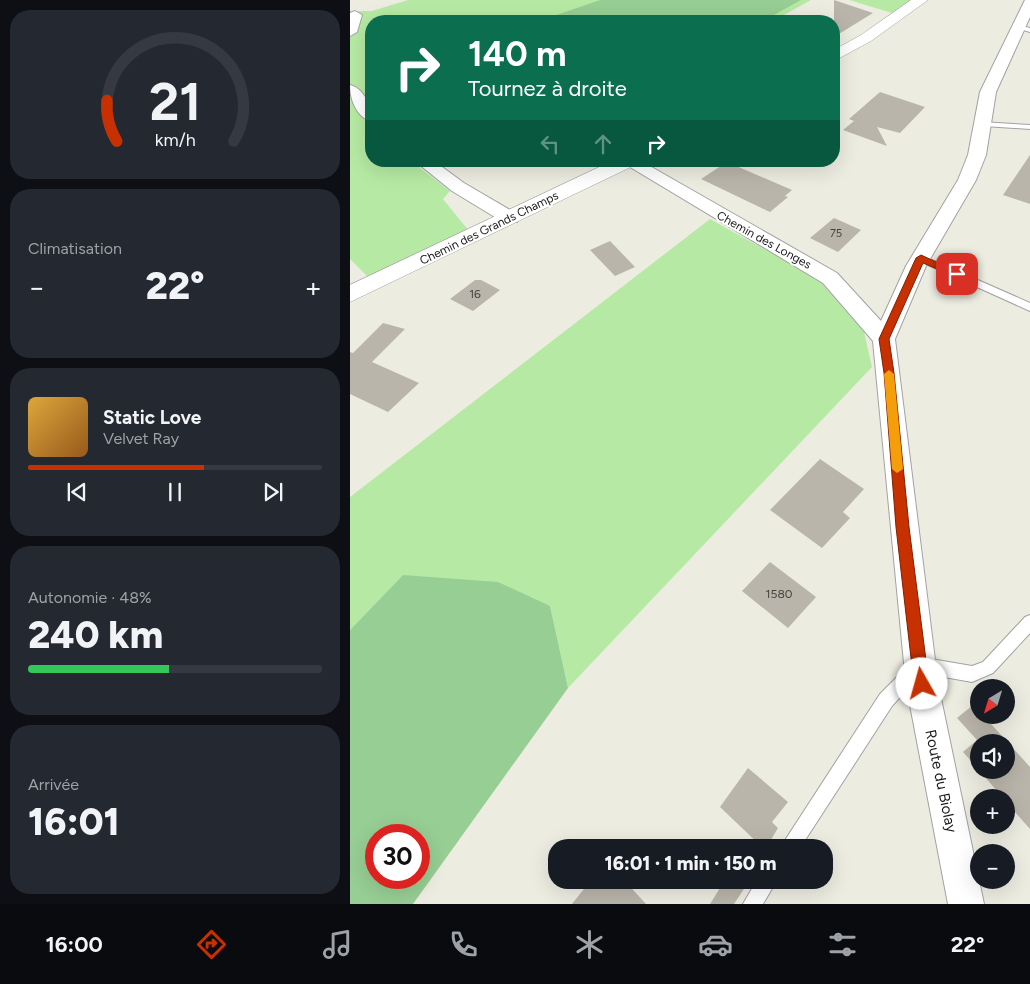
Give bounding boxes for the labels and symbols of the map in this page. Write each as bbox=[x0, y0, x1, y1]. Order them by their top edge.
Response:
street label: Chemin des Grands Champs bbox=[417, 188, 561, 268]
street label: Chemin des Longes bbox=[714, 208, 814, 272]
house number: 75 bbox=[830, 227, 842, 240]
pin bbox=[936, 253, 978, 295]
house number: 16 bbox=[469, 287, 481, 301]
house number: 1580 bbox=[766, 587, 793, 601]
position arrow bbox=[895, 657, 947, 709]
north arrow bbox=[970, 679, 1015, 724]
street label: Route du Biolay bbox=[921, 728, 961, 834]
speed limit sign: 30 bbox=[365, 824, 430, 889]

